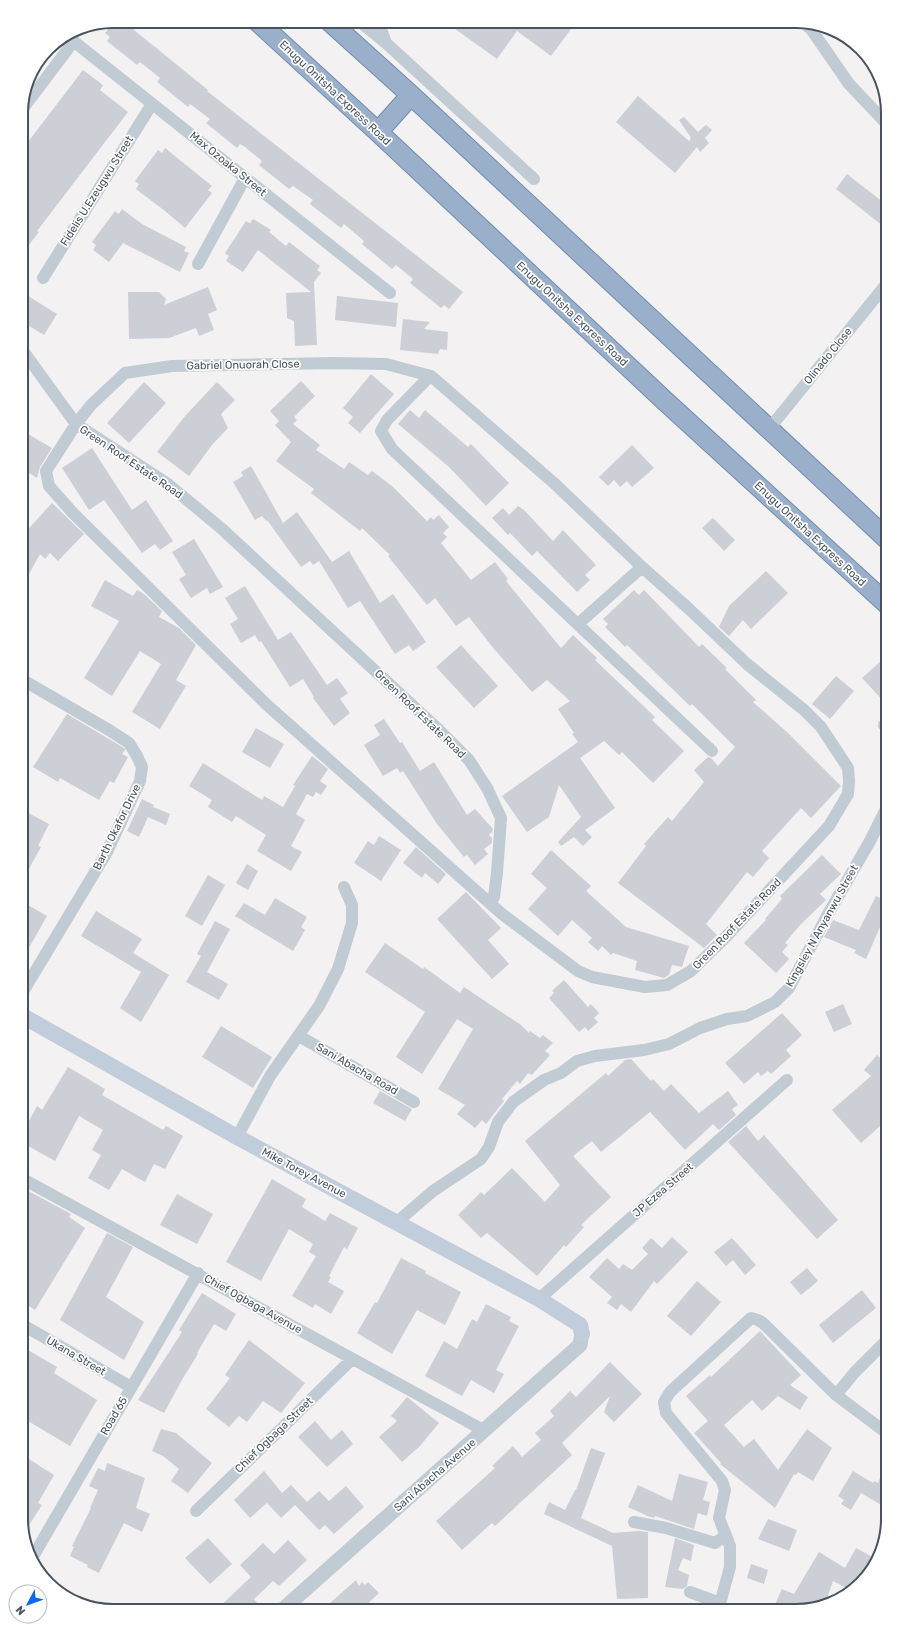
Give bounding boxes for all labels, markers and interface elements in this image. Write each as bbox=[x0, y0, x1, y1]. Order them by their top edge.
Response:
street label: Enugu Onitsha Express Road bbox=[277, 38, 393, 148]
street label: Max Ozoaka Street bbox=[187, 129, 270, 199]
street label: Fidelis U.Ezeugwu Street bbox=[58, 133, 137, 248]
street label: Enugu Onitsha Express Road bbox=[514, 259, 630, 369]
street label: Olinado Close bbox=[801, 325, 855, 387]
street label: Gabriel Onuorah Close bbox=[186, 358, 300, 372]
street label: Green Roof Estate Road bbox=[77, 423, 185, 501]
street label: Enugu Onitsha Express Road bbox=[752, 479, 868, 589]
street label: Green Roof Estate Road bbox=[372, 667, 468, 761]
street label: Barth Okafor Drive bbox=[91, 782, 143, 872]
street label: Kingsley N Anyanwu Street bbox=[783, 862, 861, 989]
street label: Green Roof Estate Road bbox=[690, 876, 784, 972]
street label: Sani Abacha Road bbox=[314, 1040, 400, 1098]
street label: Mike Torey Avenue bbox=[260, 1145, 348, 1201]
street label: JP Ezea Street bbox=[630, 1160, 696, 1220]
street label: Chief Ogbaga Avenue bbox=[202, 1272, 304, 1336]
street label: Ukana Street bbox=[44, 1334, 109, 1379]
street label: Road 65 bbox=[98, 1394, 130, 1437]
street label: Chief Ogbaga Street bbox=[232, 1394, 316, 1476]
street label: Sani Abacha Avenue bbox=[391, 1436, 479, 1514]
north arrow bbox=[8, 1584, 48, 1624]
text: N bbox=[13, 1603, 28, 1617]

